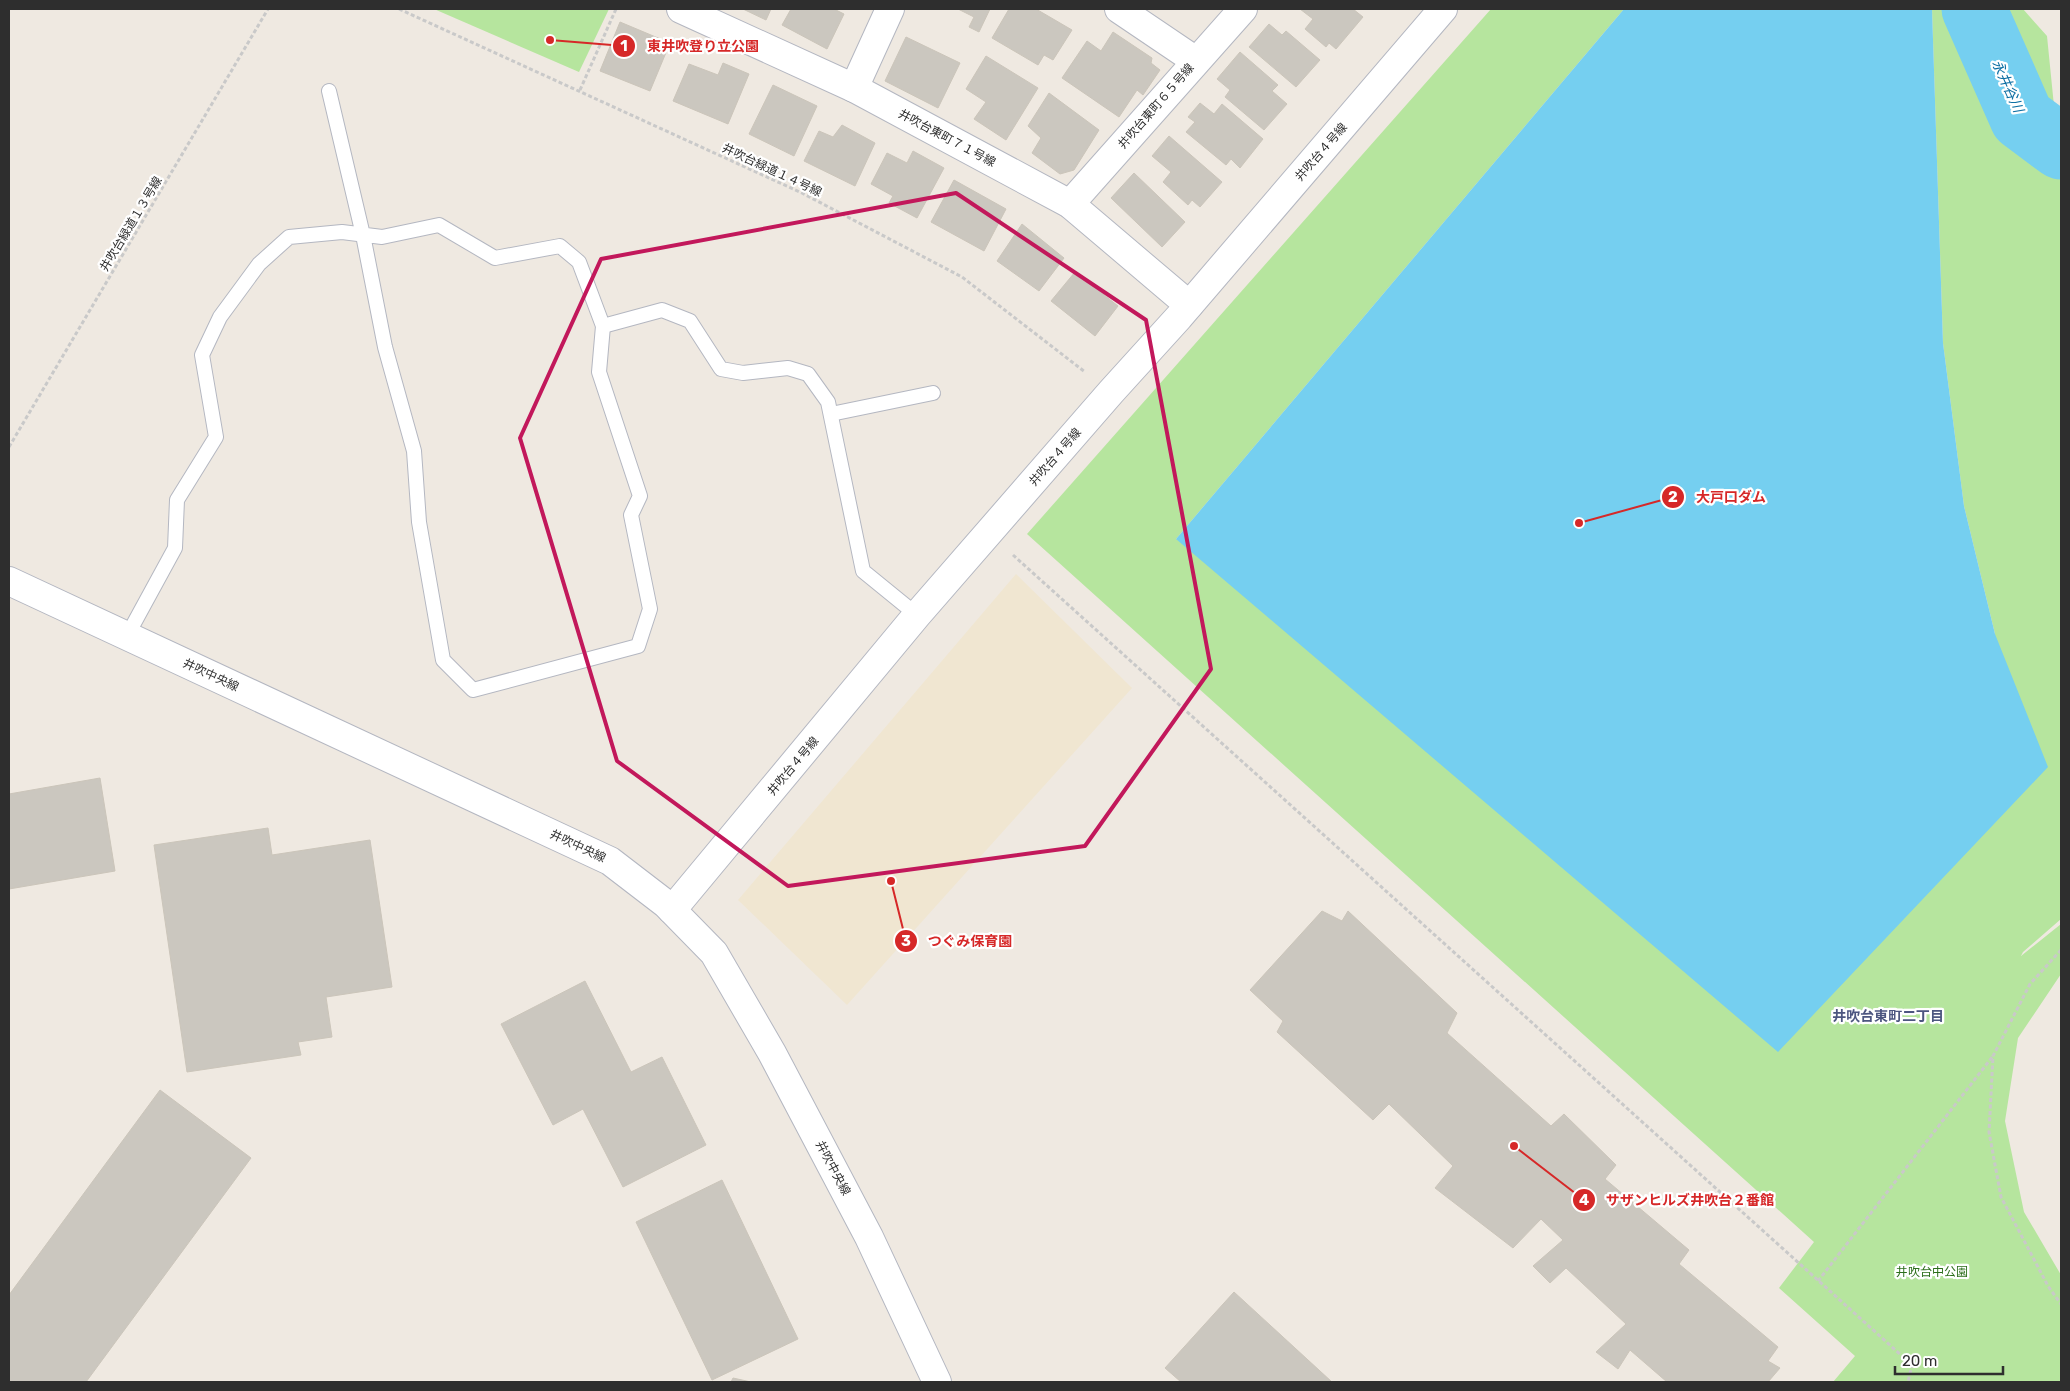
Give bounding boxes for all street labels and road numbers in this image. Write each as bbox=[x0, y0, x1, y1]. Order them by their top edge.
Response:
street label: 井吹台東町６５号線 bbox=[1115, 61, 1197, 151]
street label: 井吹台東町７１号線 bbox=[896, 106, 998, 170]
street label: 井吹台４号線 bbox=[1292, 120, 1350, 184]
street label: 井吹台緑道１４号線 bbox=[720, 141, 824, 199]
street label: 井吹台緑道１３号線 bbox=[97, 174, 165, 274]
street label: 井吹台４号線 bbox=[1026, 425, 1084, 489]
street label: 井吹中央線 bbox=[181, 656, 241, 694]
street label: 井吹台４号線 bbox=[764, 734, 822, 798]
street label: 井吹中央線 bbox=[548, 827, 608, 865]
street label: 井吹中央線 bbox=[813, 1138, 853, 1198]

